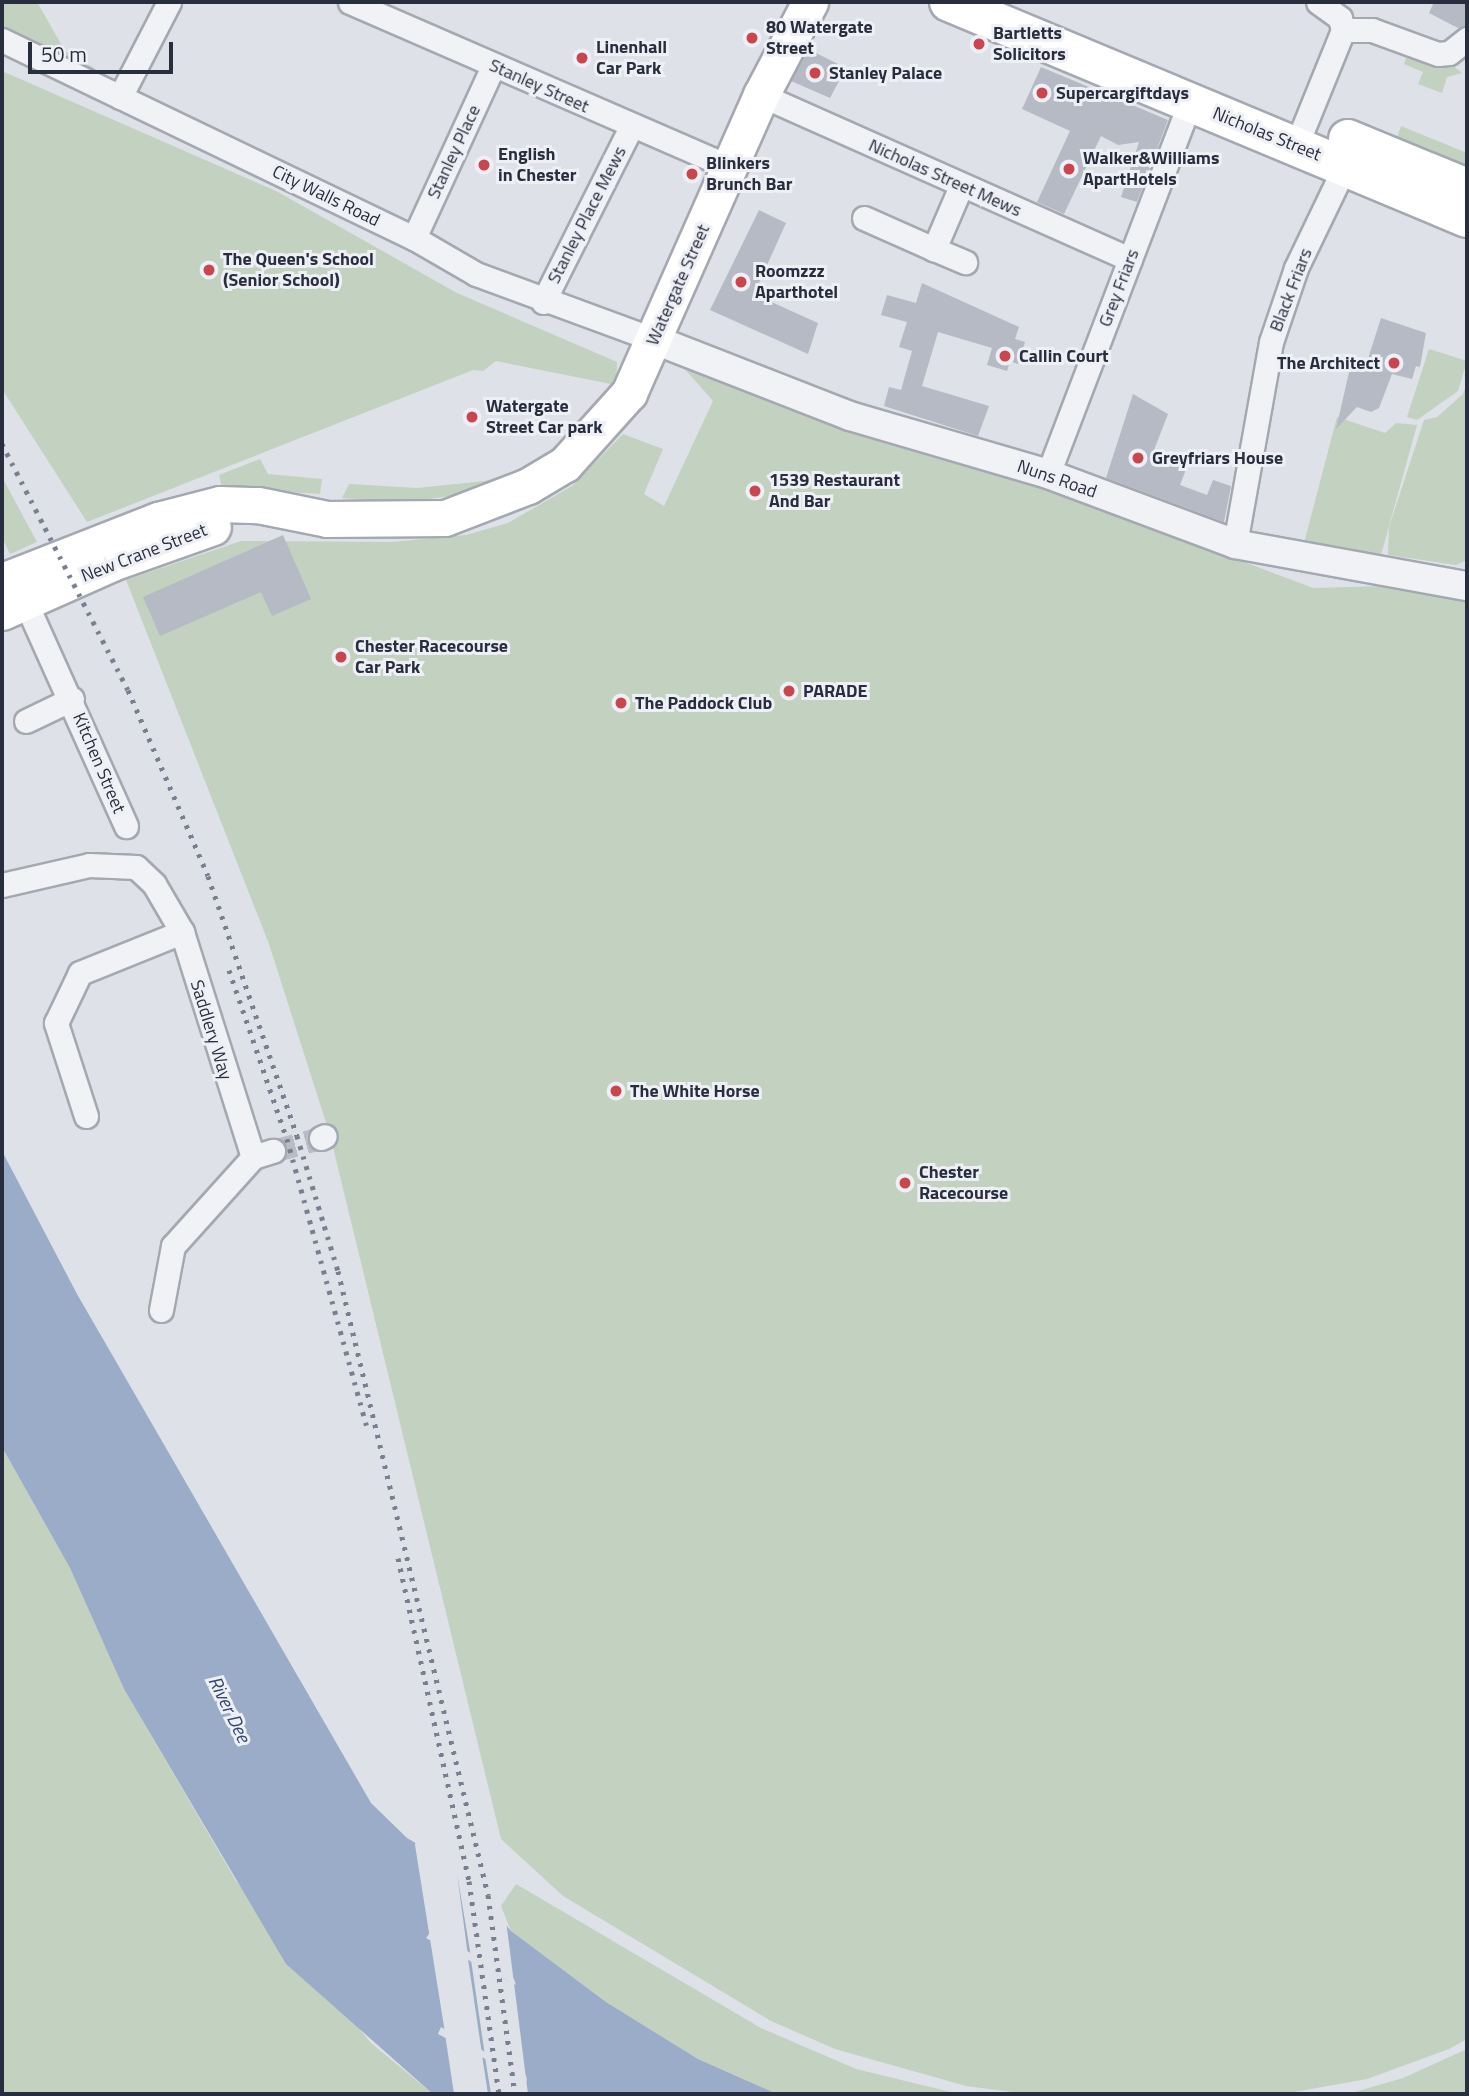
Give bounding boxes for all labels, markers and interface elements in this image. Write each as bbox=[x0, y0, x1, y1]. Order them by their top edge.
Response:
place label: 80 Watergate Street bbox=[766, 17, 873, 60]
place label: Bartletts Solicitors bbox=[993, 23, 1066, 66]
scale bar bbox=[32, 28, 177, 72]
marker: 80 Watergate Street bbox=[744, 30, 760, 46]
marker: Bartletts Solicitors bbox=[971, 36, 987, 52]
place label: Linenhall Car Park bbox=[596, 37, 667, 80]
text: 50 m bbox=[41, 38, 87, 70]
marker: Linenhall Car Park bbox=[574, 50, 590, 66]
street label: Stanley Street bbox=[486, 54, 592, 118]
place label: Stanley Palace bbox=[829, 62, 942, 84]
marker: Stanley Palace bbox=[807, 65, 823, 81]
place label: Supercargiftdays bbox=[1056, 82, 1189, 104]
marker: Supercargiftdays bbox=[1034, 85, 1050, 101]
street label: Stanley Place bbox=[423, 102, 485, 202]
street label: Nicholas Street bbox=[1210, 102, 1324, 166]
street label: Nicholas Street Mews bbox=[865, 135, 1025, 221]
street label: Stanley Place Mews bbox=[543, 143, 631, 287]
place label: English in Chester bbox=[498, 144, 576, 186]
place label: Walker&Williams ApartHotels bbox=[1083, 148, 1219, 190]
place label: Blinkers Brunch Bar bbox=[706, 153, 792, 196]
marker: English in Chester bbox=[476, 157, 492, 173]
street label: City Walls Road bbox=[269, 161, 383, 231]
marker: Walker&Williams ApartHotels bbox=[1061, 161, 1077, 177]
marker: Blinkers Brunch Bar bbox=[684, 166, 700, 182]
street label: Watergate Street bbox=[642, 221, 714, 349]
street label: Black Friars bbox=[1265, 245, 1317, 335]
street label: Grey Friars bbox=[1094, 246, 1144, 330]
place label: The Queen's School (Senior School) bbox=[223, 249, 374, 292]
place label: Roomzzz Aparthotel bbox=[755, 261, 838, 304]
marker: The Queen's School (Senior School) bbox=[201, 262, 217, 278]
marker: Roomzzz Aparthotel bbox=[733, 274, 749, 290]
place label: Callin Court bbox=[1019, 345, 1109, 367]
marker: Callin Court bbox=[997, 348, 1013, 364]
place label: The Architect bbox=[1277, 352, 1380, 374]
marker: The Architect bbox=[1386, 355, 1402, 371]
place label: Watergate Street Car park bbox=[486, 396, 602, 438]
marker: Watergate Street Car park bbox=[464, 409, 480, 425]
place label: Greyfriars House bbox=[1152, 447, 1283, 469]
marker: Greyfriars House bbox=[1130, 450, 1146, 466]
street label: Nuns Road bbox=[1014, 455, 1100, 503]
place label: 1539 Restaurant And Bar bbox=[769, 470, 900, 512]
marker: 1539 Restaurant And Bar bbox=[747, 483, 763, 499]
street label: New Crane Street bbox=[78, 519, 210, 587]
place label: Chester Racecourse Car Park bbox=[355, 636, 508, 678]
marker: Chester Racecourse Car Park bbox=[333, 649, 349, 665]
place label: PARADE bbox=[803, 680, 867, 702]
marker: PARADE bbox=[781, 683, 797, 699]
place label: The Paddock Club bbox=[635, 692, 772, 714]
marker: The Paddock Club bbox=[613, 695, 629, 711]
street label: Kitchen Street bbox=[68, 709, 130, 817]
street label: Saddlery Way bbox=[186, 977, 236, 1083]
place label: The White Horse bbox=[630, 1080, 760, 1102]
marker: The White Horse bbox=[608, 1083, 624, 1099]
place label: Chester Racecourse bbox=[919, 1162, 1008, 1204]
marker: Chester Racecourse bbox=[897, 1175, 913, 1191]
water label: River Dee bbox=[204, 1672, 256, 1746]

